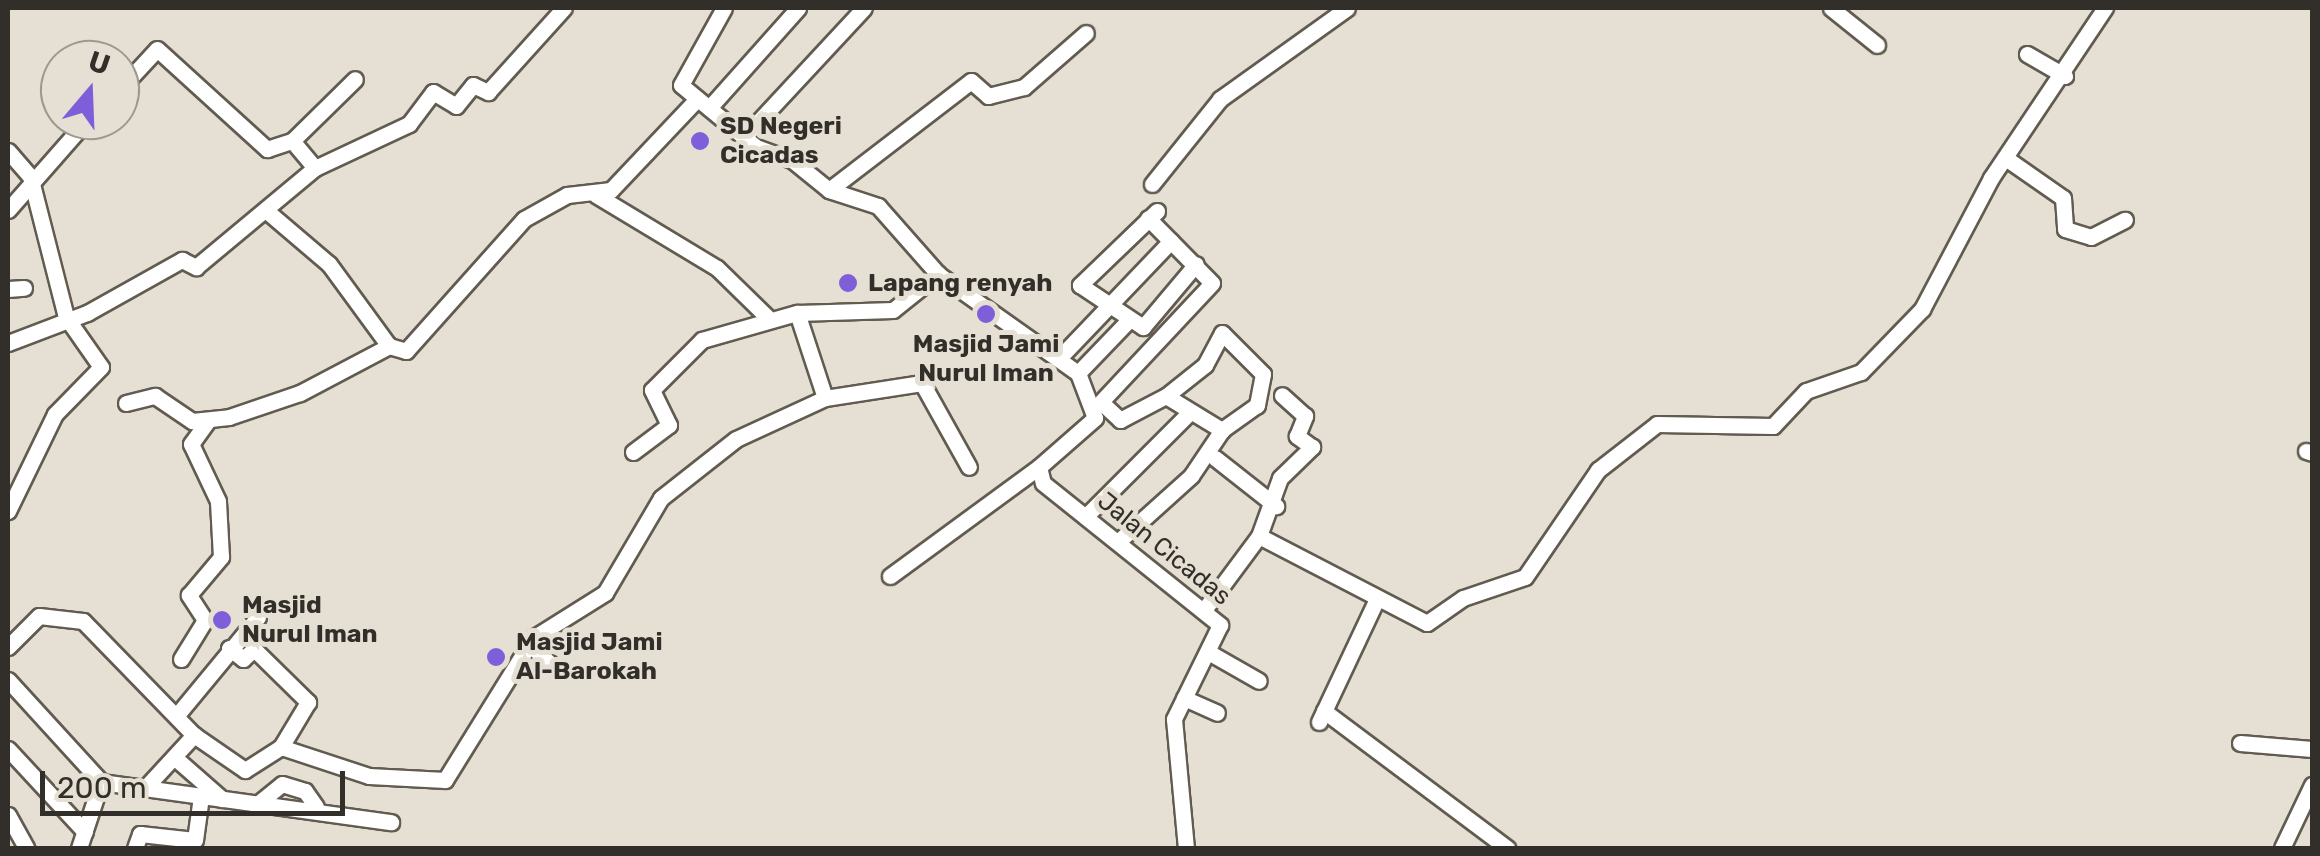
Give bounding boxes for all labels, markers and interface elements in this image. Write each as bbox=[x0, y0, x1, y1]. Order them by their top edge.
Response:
north arrow bbox=[40, 40, 140, 140]
text: U bbox=[84, 44, 114, 82]
place label: SD Negeri Cicadas bbox=[720, 112, 842, 171]
marker: SD Negeri Cicadas bbox=[689, 130, 711, 152]
place label: Lapang renyah bbox=[868, 268, 1053, 298]
marker: Lapang renyah bbox=[837, 272, 859, 294]
marker: Masjid Jami Nurul Iman bbox=[975, 303, 997, 325]
place label: Masjid Jami Nurul Iman bbox=[913, 330, 1059, 389]
street label: Jalan Cicadas bbox=[1091, 486, 1237, 612]
place label: Masjid Nurul Iman bbox=[242, 591, 378, 650]
marker: Masjid Nurul Iman bbox=[211, 609, 233, 631]
place label: Masjid Jami Al-Barokah bbox=[516, 628, 663, 687]
marker: Masjid Jami Al-Barokah bbox=[485, 646, 507, 668]
scale bar bbox=[45, 751, 350, 813]
text: 200 m bbox=[57, 770, 147, 806]

